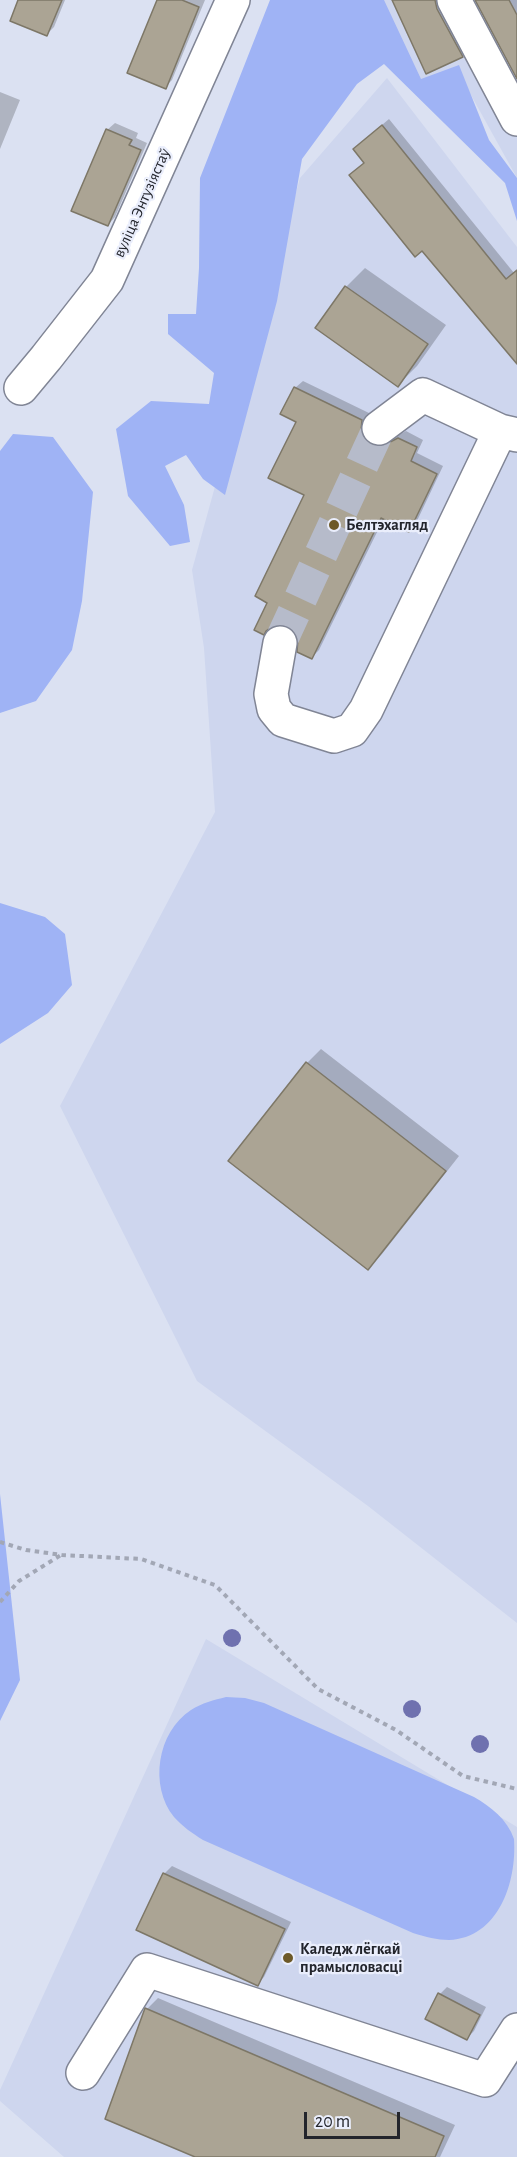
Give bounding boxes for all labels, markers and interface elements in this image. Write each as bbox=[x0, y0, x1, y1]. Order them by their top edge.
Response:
street label: вуліца Энтузіястаў bbox=[109, 146, 175, 260]
place label: Белтэхагляд bbox=[346, 515, 428, 535]
marker: Белтэхагляд bbox=[327, 518, 341, 532]
place label: Каледж лёгкай прамысловасці bbox=[300, 1939, 402, 1977]
marker: Каледж лёгкай прамысловасці bbox=[281, 1951, 295, 1965]
scale bar bbox=[307, 2100, 403, 2138]
text: 20 m bbox=[315, 2113, 350, 2131]

